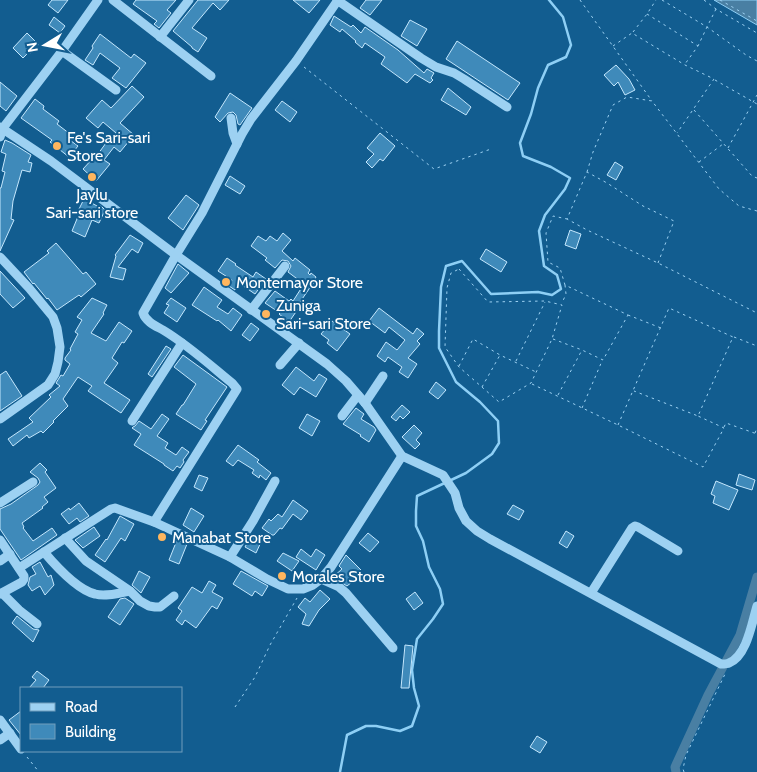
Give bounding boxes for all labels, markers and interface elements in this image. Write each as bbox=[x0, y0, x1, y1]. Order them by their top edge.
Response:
north arrow bbox=[20, 20, 70, 70]
text: N bbox=[22, 41, 42, 54]
place label: Fe's Sari-sari Store bbox=[67, 128, 150, 165]
marker: Fe's Sari-sari Store bbox=[51, 140, 63, 152]
marker: Jaylu Sari-sari store bbox=[86, 171, 98, 183]
place label: Jaylu Sari-sari store bbox=[46, 185, 138, 222]
place label: Montemayor Store bbox=[236, 273, 363, 292]
marker: Montemayor Store bbox=[220, 276, 232, 288]
place label: Zuniga Sari-sari Store bbox=[276, 296, 371, 333]
marker: Zuniga Sari-sari Store bbox=[260, 308, 272, 320]
place label: Manabat Store bbox=[172, 528, 271, 547]
marker: Manabat Store bbox=[156, 531, 168, 543]
place label: Morales Store bbox=[292, 567, 385, 586]
marker: Morales Store bbox=[276, 570, 288, 582]
legend bbox=[20, 687, 182, 752]
text: Road bbox=[65, 698, 98, 716]
text: Building bbox=[65, 723, 116, 741]

